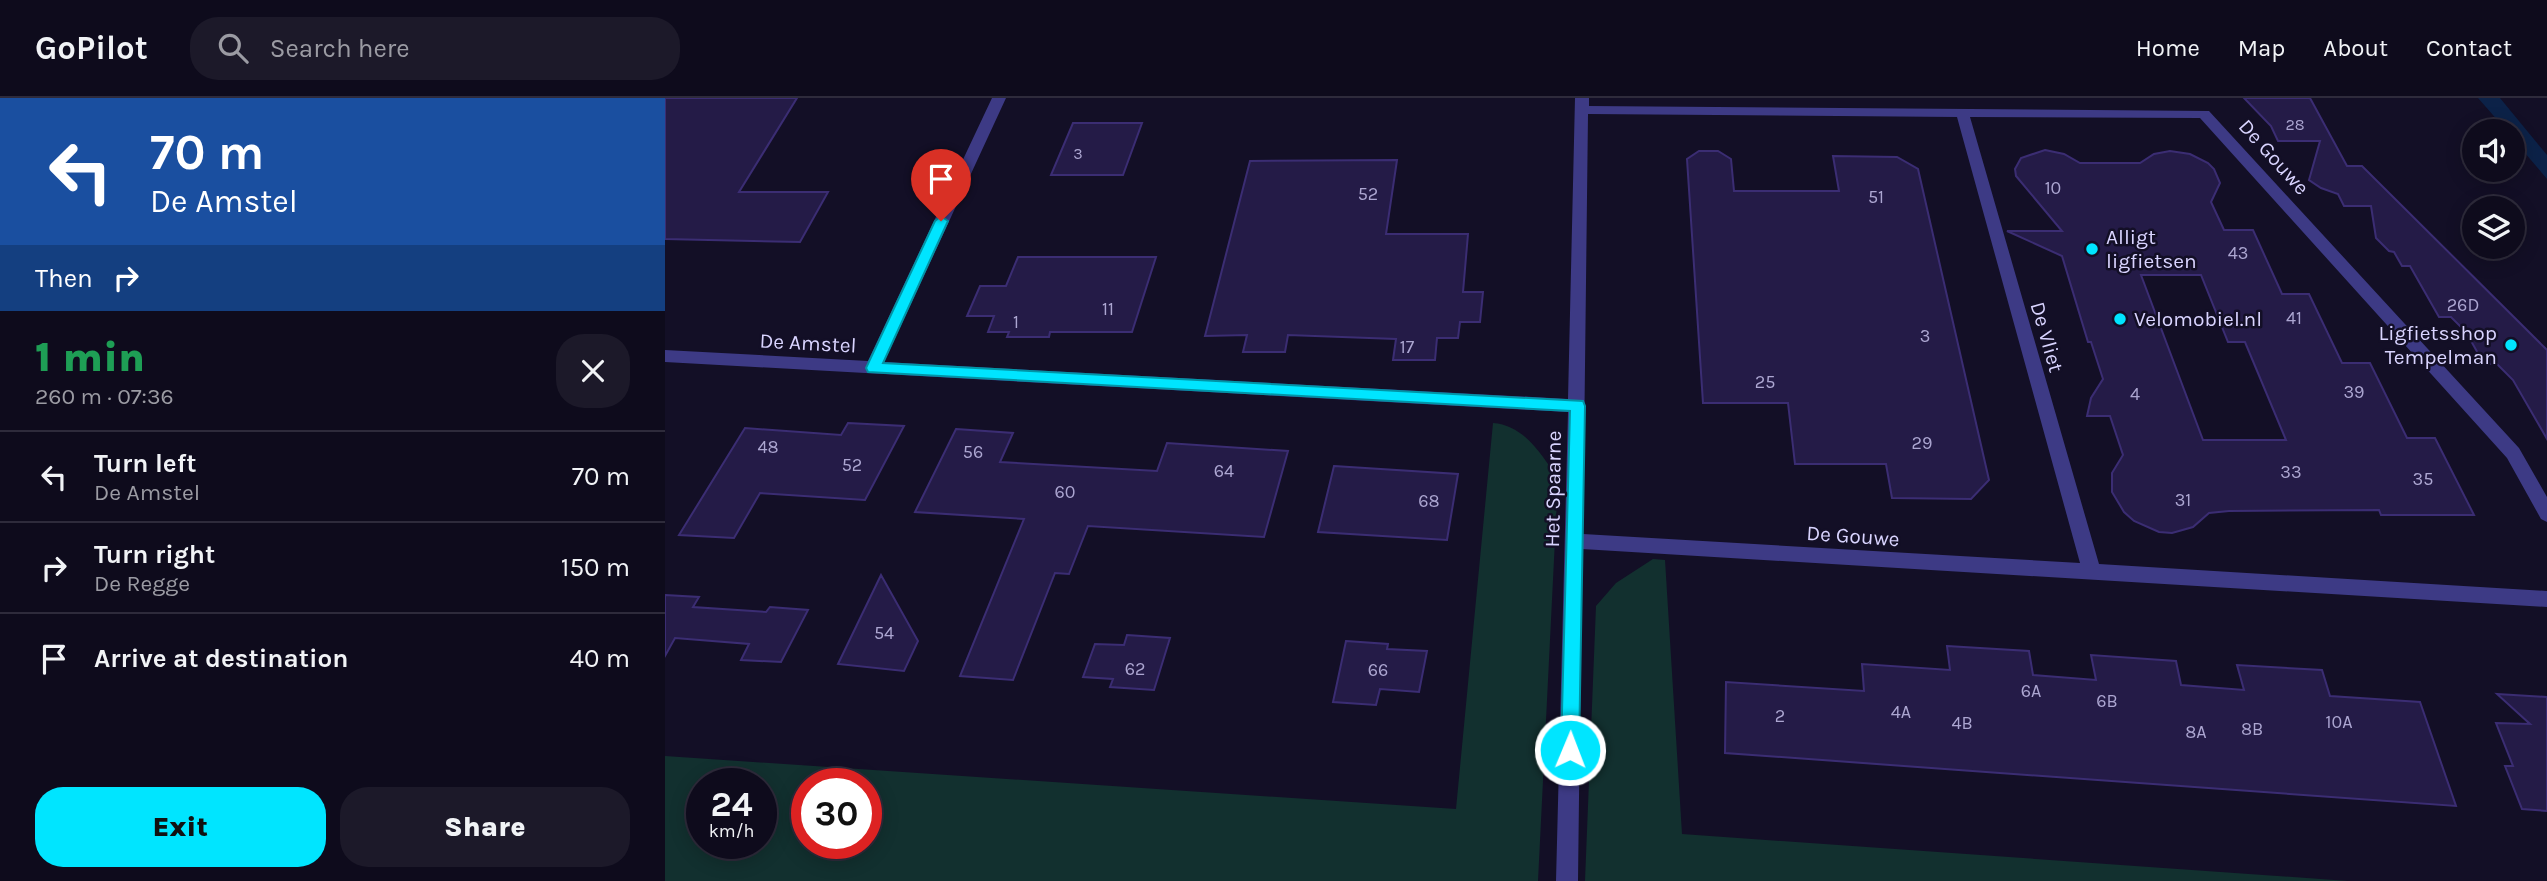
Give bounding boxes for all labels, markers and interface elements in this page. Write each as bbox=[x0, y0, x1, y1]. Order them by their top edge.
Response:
search box bbox=[190, 17, 680, 80]
text: GoPilot bbox=[35, 29, 148, 67]
icon: search bbox=[214, 29, 252, 67]
text: Search here bbox=[270, 33, 410, 64]
text: Home bbox=[2136, 34, 2200, 62]
text: Map bbox=[2238, 34, 2285, 62]
text: About bbox=[2323, 34, 2388, 62]
text: Contact bbox=[2426, 34, 2512, 62]
street label: De Gouwe bbox=[2234, 114, 2314, 200]
house number: 28 bbox=[2285, 115, 2305, 134]
map controls bbox=[2462, 119, 2525, 259]
button: sound bbox=[2462, 119, 2525, 182]
text: 70 m bbox=[150, 124, 264, 181]
icon: left bbox=[35, 126, 126, 217]
house number: 3 bbox=[1073, 144, 1083, 163]
pin bbox=[911, 149, 971, 221]
icon: arrive bbox=[922, 160, 960, 198]
house number: 10 bbox=[2045, 177, 2061, 199]
text: De Amstel bbox=[150, 183, 298, 220]
house number: 52 bbox=[1358, 183, 1378, 205]
house number: 51 bbox=[1868, 186, 1884, 208]
button: layers bbox=[2462, 196, 2525, 259]
place label: Alligt ligfietsen bbox=[2106, 225, 2197, 273]
marker: Alligt ligfietsen bbox=[2084, 241, 2100, 257]
house number: 43 bbox=[2228, 242, 2248, 264]
icon: right bbox=[107, 259, 145, 297]
text: Then bbox=[35, 263, 93, 294]
house number: 26D bbox=[2447, 294, 2479, 316]
house number: 11 bbox=[1102, 298, 1114, 320]
street label: De Vliet bbox=[2026, 299, 2069, 375]
place label: Velomobiel.nl bbox=[2134, 307, 2262, 331]
house number: 41 bbox=[2286, 307, 2302, 329]
house number: 1 bbox=[1013, 311, 1019, 333]
marker: Velomobiel.nl bbox=[2112, 311, 2128, 327]
place label: Ligfietsshop Tempelman bbox=[2378, 321, 2497, 369]
house number: 3 bbox=[1920, 325, 1930, 347]
street label: De Amstel bbox=[759, 328, 857, 358]
text: 1 min bbox=[35, 332, 145, 382]
button: close bbox=[556, 334, 630, 408]
house number: 17 bbox=[1400, 336, 1415, 358]
marker: Ligfietsshop Tempelman bbox=[2503, 337, 2519, 353]
house number: 25 bbox=[1755, 371, 1775, 393]
house number: 39 bbox=[2343, 381, 2365, 403]
text: 260 m · 07:36 bbox=[35, 383, 174, 410]
house number: 4 bbox=[2130, 383, 2140, 405]
street label: Het Spaarne bbox=[1540, 430, 1566, 548]
house number: 29 bbox=[1912, 432, 1932, 454]
house number: 48 bbox=[757, 436, 779, 458]
house number: 56 bbox=[963, 441, 983, 463]
text: Turn left bbox=[94, 448, 196, 479]
house number: 52 bbox=[842, 454, 862, 476]
icon: left bbox=[35, 458, 73, 496]
house number: 64 bbox=[1214, 460, 1234, 482]
text: 70 m bbox=[572, 461, 630, 492]
house number: 33 bbox=[2280, 461, 2302, 483]
house number: 35 bbox=[2413, 468, 2433, 490]
text: De Amstel bbox=[94, 479, 200, 506]
house number: 60 bbox=[1055, 481, 1076, 503]
house number: 31 bbox=[2175, 489, 2191, 511]
house number: 68 bbox=[1418, 490, 1440, 512]
street label: De Gouwe bbox=[1806, 521, 1900, 551]
text: Turn right bbox=[94, 539, 215, 570]
icon: right bbox=[35, 549, 73, 587]
text: 150 m bbox=[561, 552, 630, 583]
text: De Regge bbox=[94, 570, 190, 597]
house number: 54 bbox=[874, 622, 894, 644]
icon: arrive bbox=[35, 640, 73, 678]
text: Arrive at destination bbox=[94, 643, 348, 674]
text: 40 m bbox=[570, 643, 630, 674]
house number: 62 bbox=[1125, 658, 1145, 680]
house number: 66 bbox=[1368, 659, 1388, 681]
house number: 6A bbox=[2021, 680, 2041, 702]
house number: 6B bbox=[2096, 690, 2118, 712]
house number: 4A bbox=[1891, 701, 1911, 723]
house number: 2 bbox=[1775, 705, 1785, 727]
house number: 10A bbox=[2326, 711, 2352, 733]
house number: 4B bbox=[1951, 712, 1973, 734]
position arrow bbox=[1533, 713, 1607, 787]
house number: 8B bbox=[2241, 718, 2263, 740]
house number: 8A bbox=[2185, 721, 2207, 743]
speed limit sign: 30 bbox=[791, 768, 882, 859]
text: 24 bbox=[711, 784, 753, 825]
button: Exit bbox=[35, 787, 326, 867]
button: Share bbox=[340, 787, 630, 867]
text: km/h bbox=[709, 820, 754, 842]

